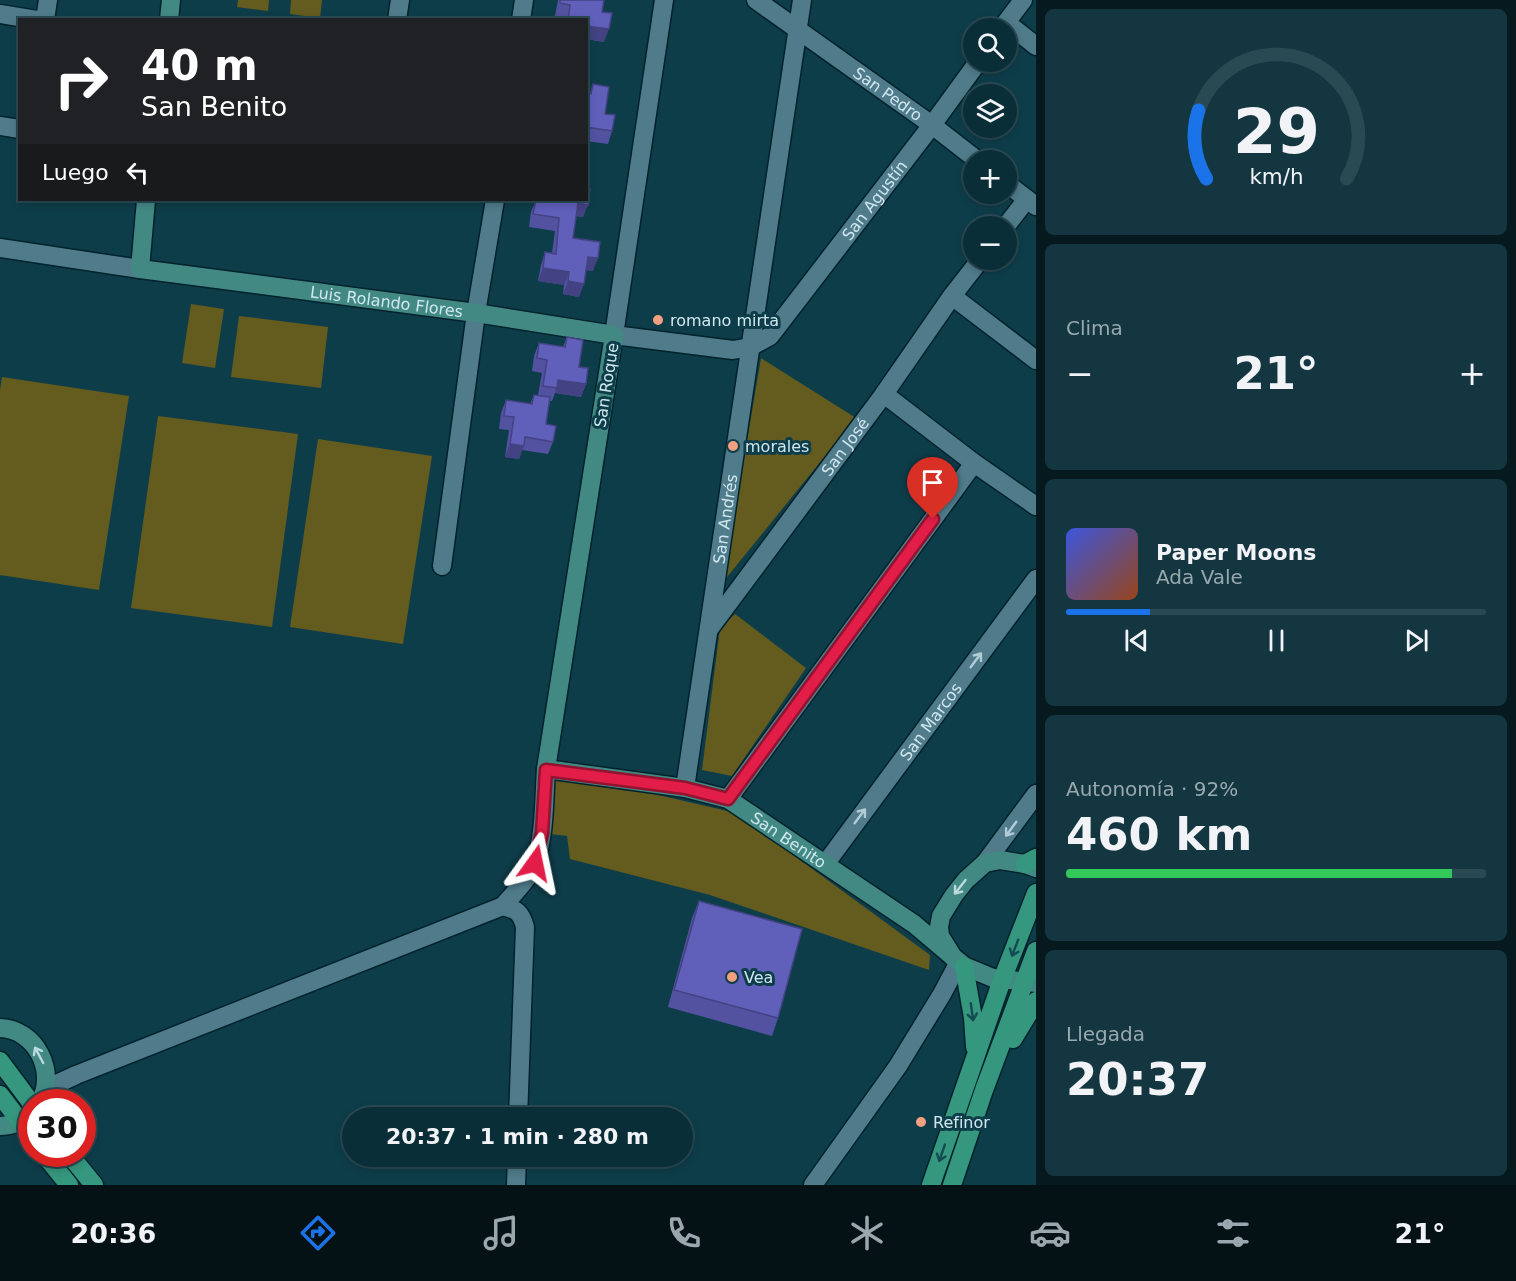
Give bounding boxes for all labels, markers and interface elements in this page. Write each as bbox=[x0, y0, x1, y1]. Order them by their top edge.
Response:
map controls bbox=[963, 18, 1017, 270]
button: search bbox=[963, 18, 1017, 72]
text: 40 m bbox=[141, 41, 258, 90]
icon: right bbox=[42, 42, 120, 120]
street label: San Pedro bbox=[850, 63, 926, 125]
button: layers bbox=[963, 84, 1017, 138]
text: San Benito bbox=[141, 91, 287, 122]
text: 29 bbox=[1233, 95, 1319, 168]
button: + bbox=[963, 150, 1017, 204]
icon: left bbox=[121, 156, 154, 189]
street label: San Agustín bbox=[838, 157, 911, 244]
text: Luego bbox=[42, 160, 109, 185]
text: km/h bbox=[1249, 164, 1303, 189]
button: − bbox=[963, 216, 1017, 270]
street label: Luis Rolando Flores bbox=[309, 282, 464, 321]
place label: romano mirta bbox=[670, 311, 779, 330]
marker: romano mirta bbox=[651, 313, 665, 327]
text: Clima bbox=[1066, 316, 1123, 340]
street label: San Roque bbox=[590, 341, 623, 429]
text: 21° bbox=[1233, 347, 1319, 400]
text: − bbox=[1066, 354, 1094, 393]
text: + bbox=[1458, 354, 1486, 393]
street label: San José bbox=[817, 414, 873, 480]
place label: morales bbox=[745, 437, 809, 456]
marker: morales bbox=[726, 439, 740, 453]
pin bbox=[907, 457, 958, 519]
icon: arrive bbox=[916, 466, 949, 499]
street label: San Andrés bbox=[709, 473, 742, 565]
text: Paper Moons bbox=[1156, 540, 1316, 565]
text: Ada Vale bbox=[1156, 565, 1243, 589]
icon: previous bbox=[1120, 624, 1153, 657]
icon: pause bbox=[1260, 624, 1293, 657]
icon: next bbox=[1400, 624, 1433, 657]
one-way arrow bbox=[970, 652, 983, 668]
street label: San Marcos bbox=[896, 679, 966, 764]
text: Autonomía · 92% bbox=[1066, 777, 1238, 801]
street label: San Benito bbox=[747, 808, 830, 872]
text: 460 km bbox=[1066, 808, 1252, 861]
one-way arrow bbox=[854, 809, 867, 825]
one-way arrow bbox=[1005, 820, 1017, 836]
position arrow bbox=[503, 831, 567, 895]
one-way arrow bbox=[954, 879, 967, 895]
one-way arrow bbox=[1008, 938, 1019, 956]
place label: Vea bbox=[744, 968, 773, 987]
marker: Vea bbox=[725, 970, 739, 984]
one-way arrow bbox=[967, 1001, 978, 1021]
text: Llegada bbox=[1066, 1022, 1145, 1046]
one-way arrow bbox=[33, 1046, 45, 1064]
text: 20:37 bbox=[1066, 1053, 1209, 1106]
speed limit sign: 30 bbox=[18, 1089, 96, 1167]
place label: Refinor bbox=[933, 1113, 990, 1132]
marker: Refinor bbox=[914, 1115, 928, 1129]
text: 20:37 · 1 min · 280 m bbox=[386, 1124, 649, 1149]
one-way arrow bbox=[936, 1143, 947, 1162]
icon: directions bbox=[297, 1212, 339, 1254]
icon: music bbox=[480, 1212, 522, 1254]
icon: phone bbox=[663, 1212, 705, 1254]
icon: climate bbox=[846, 1212, 888, 1254]
icon: car bbox=[1029, 1212, 1071, 1254]
icon: filters bbox=[1212, 1212, 1254, 1254]
text: 20:36 bbox=[70, 1218, 156, 1249]
text: 21° bbox=[1394, 1218, 1445, 1249]

